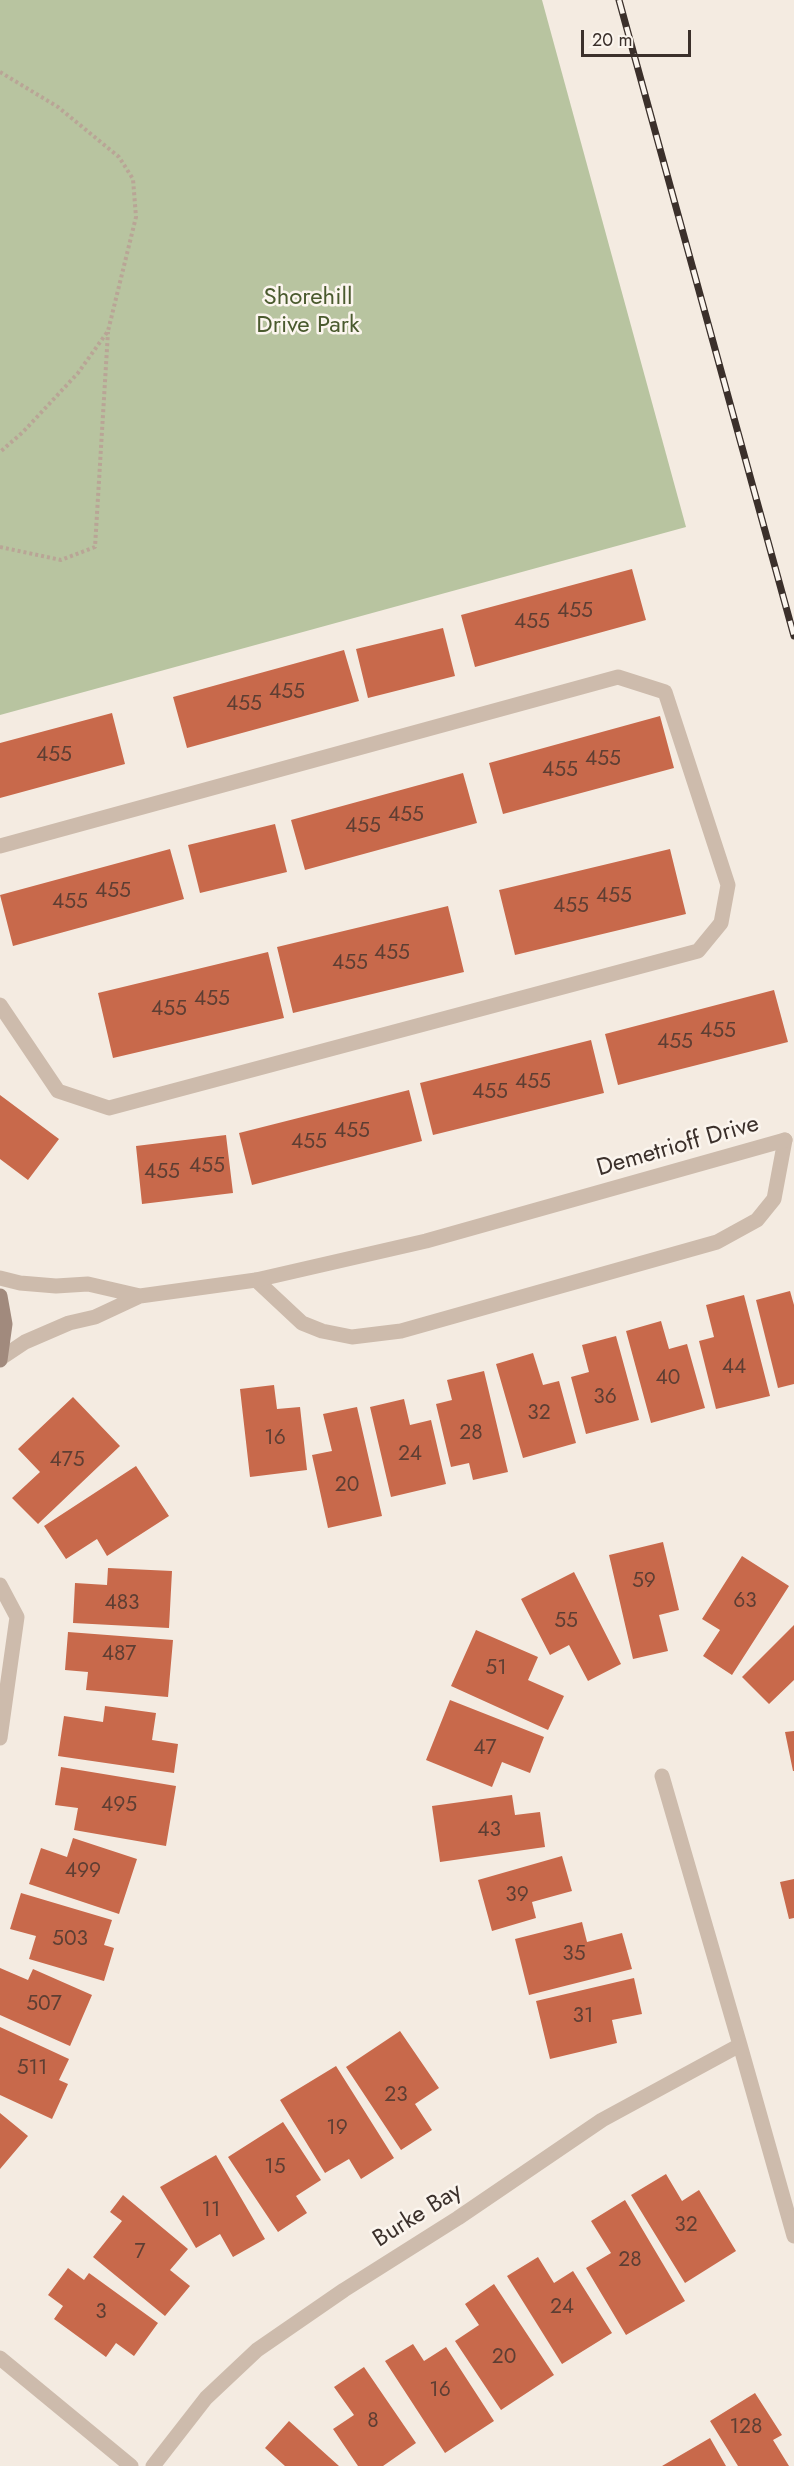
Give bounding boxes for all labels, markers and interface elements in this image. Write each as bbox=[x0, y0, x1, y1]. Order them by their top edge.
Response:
scale bar bbox=[584, 18, 694, 56]
text: 20 m bbox=[592, 27, 632, 53]
park label: Shorehill Drive Park bbox=[256, 284, 360, 340]
house number: 455 bbox=[557, 599, 593, 625]
house number: 455 bbox=[514, 610, 550, 636]
house number: 455 bbox=[269, 680, 305, 706]
house number: 455 bbox=[226, 692, 262, 718]
house number: 455 bbox=[36, 743, 72, 769]
house number: 455 bbox=[585, 747, 621, 773]
house number: 455 bbox=[542, 758, 578, 784]
house number: 455 bbox=[388, 803, 424, 829]
house number: 455 bbox=[345, 814, 381, 840]
house number: 455 bbox=[95, 879, 131, 905]
house number: 455 bbox=[596, 884, 632, 910]
house number: 455 bbox=[52, 890, 88, 916]
house number: 455 bbox=[553, 894, 589, 920]
house number: 455 bbox=[374, 941, 410, 967]
house number: 455 bbox=[332, 951, 368, 977]
house number: 455 bbox=[194, 987, 230, 1013]
house number: 455 bbox=[151, 997, 187, 1023]
house number: 455 bbox=[700, 1019, 736, 1045]
house number: 455 bbox=[657, 1030, 693, 1056]
house number: 455 bbox=[515, 1070, 551, 1096]
house number: 455 bbox=[472, 1080, 508, 1106]
street label: Demetrioff Drive bbox=[594, 1110, 762, 1184]
house number: 455 bbox=[334, 1119, 370, 1145]
house number: 455 bbox=[291, 1130, 327, 1156]
house number: 455 bbox=[189, 1154, 225, 1180]
house number: 455 bbox=[144, 1160, 180, 1186]
house number: 44 bbox=[722, 1355, 746, 1381]
house number: 40 bbox=[656, 1366, 680, 1392]
house number: 36 bbox=[593, 1385, 617, 1411]
house number: 32 bbox=[527, 1401, 551, 1427]
house number: 28 bbox=[459, 1421, 483, 1447]
house number: 16 bbox=[264, 1426, 286, 1452]
house number: 24 bbox=[398, 1442, 422, 1468]
house number: 475 bbox=[49, 1448, 85, 1474]
house number: 20 bbox=[335, 1473, 359, 1499]
house number: 59 bbox=[632, 1569, 656, 1595]
house number: 63 bbox=[733, 1589, 757, 1615]
house number: 483 bbox=[104, 1591, 140, 1617]
house number: 55 bbox=[554, 1609, 578, 1635]
house number: 487 bbox=[102, 1642, 136, 1668]
house number: 51 bbox=[485, 1656, 507, 1682]
house number: 47 bbox=[473, 1736, 497, 1762]
house number: 495 bbox=[101, 1793, 137, 1819]
house number: 43 bbox=[477, 1818, 501, 1844]
house number: 499 bbox=[65, 1859, 101, 1885]
house number: 39 bbox=[505, 1883, 529, 1909]
house number: 503 bbox=[52, 1927, 88, 1953]
house number: 35 bbox=[562, 1942, 586, 1968]
house number: 507 bbox=[26, 1992, 62, 2018]
house number: 31 bbox=[573, 2004, 593, 2030]
house number: 511 bbox=[17, 2056, 47, 2082]
house number: 23 bbox=[384, 2083, 408, 2109]
house number: 19 bbox=[326, 2116, 348, 2142]
house number: 15 bbox=[264, 2155, 286, 2181]
street label: Burke Bay bbox=[368, 2177, 468, 2255]
house number: 11 bbox=[202, 2198, 220, 2224]
house number: 32 bbox=[674, 2213, 698, 2239]
house number: 7 bbox=[134, 2240, 146, 2266]
house number: 28 bbox=[618, 2248, 642, 2274]
house number: 24 bbox=[550, 2295, 574, 2321]
house number: 3 bbox=[95, 2300, 107, 2326]
house number: 20 bbox=[492, 2345, 516, 2371]
house number: 16 bbox=[429, 2378, 451, 2404]
house number: 8 bbox=[367, 2409, 379, 2435]
house number: 128 bbox=[730, 2415, 762, 2441]

